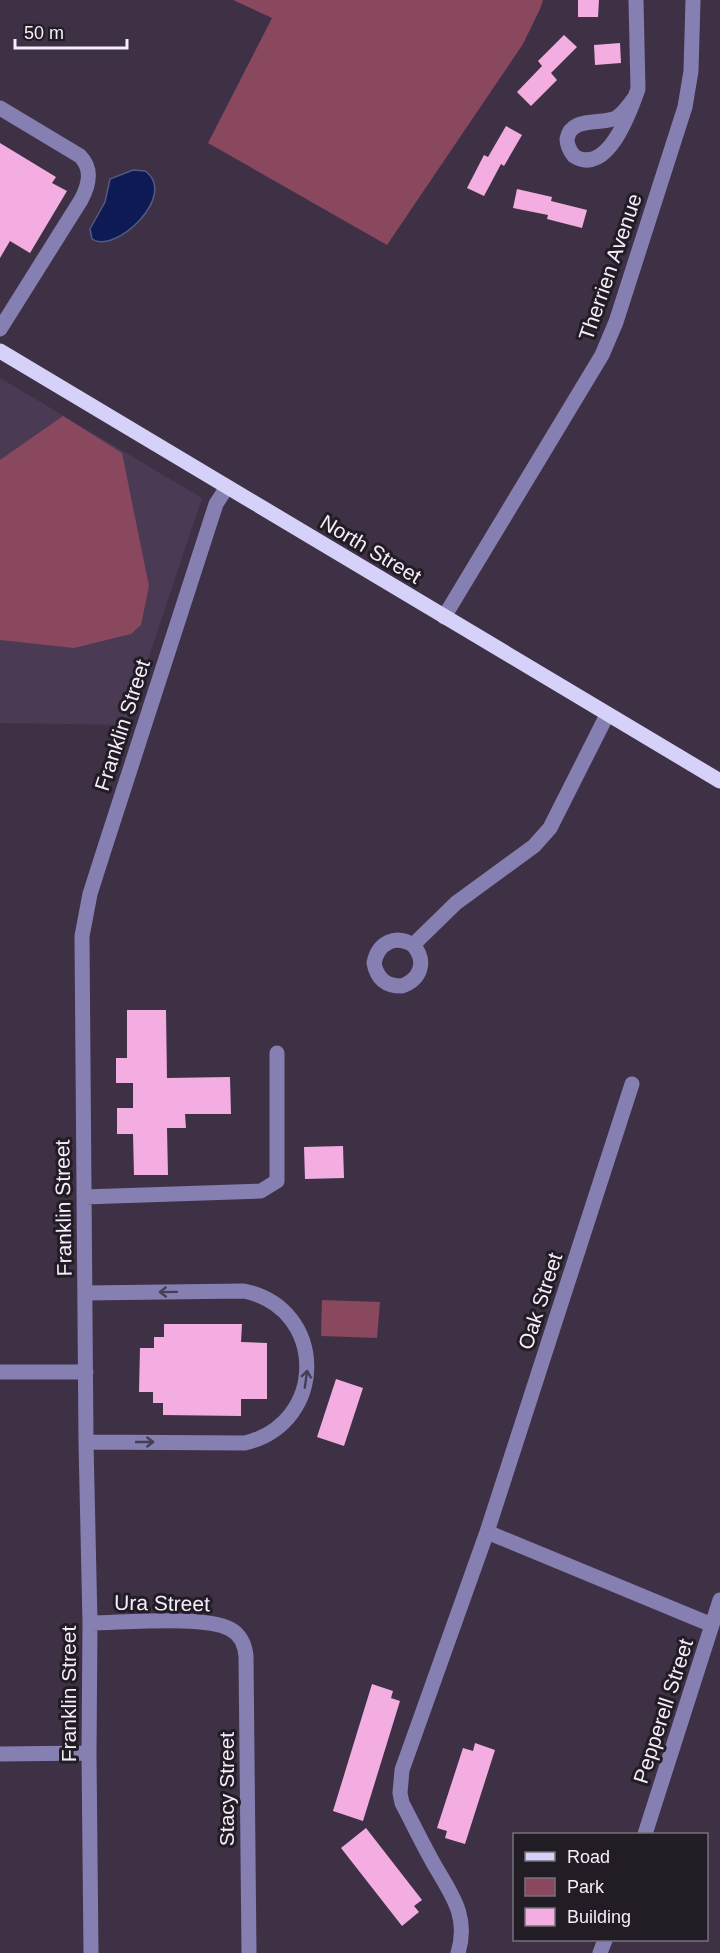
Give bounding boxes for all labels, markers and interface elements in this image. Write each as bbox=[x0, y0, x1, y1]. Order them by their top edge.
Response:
scale bar bbox=[15, 12, 128, 50]
text: 50 m bbox=[24, 23, 64, 43]
street label: Therrien Avenue bbox=[574, 191, 646, 343]
street label: North Street bbox=[317, 510, 426, 588]
street label: Franklin Street bbox=[90, 656, 154, 793]
street label: Franklin Street bbox=[50, 1139, 76, 1276]
street label: Oak Street bbox=[514, 1250, 566, 1352]
one-way arrow bbox=[159, 1286, 179, 1298]
one-way arrow bbox=[300, 1370, 311, 1389]
one-way arrow bbox=[134, 1436, 154, 1448]
street label: Ura Street bbox=[114, 1591, 210, 1615]
street label: Franklin Street bbox=[57, 1626, 80, 1762]
street label: Pepperell Street bbox=[629, 1636, 697, 1786]
street label: Stacy Street bbox=[215, 1732, 238, 1846]
legend bbox=[513, 1833, 708, 1941]
text: Road bbox=[567, 1847, 610, 1867]
text: Park bbox=[567, 1877, 605, 1897]
text: Building bbox=[567, 1907, 631, 1927]

